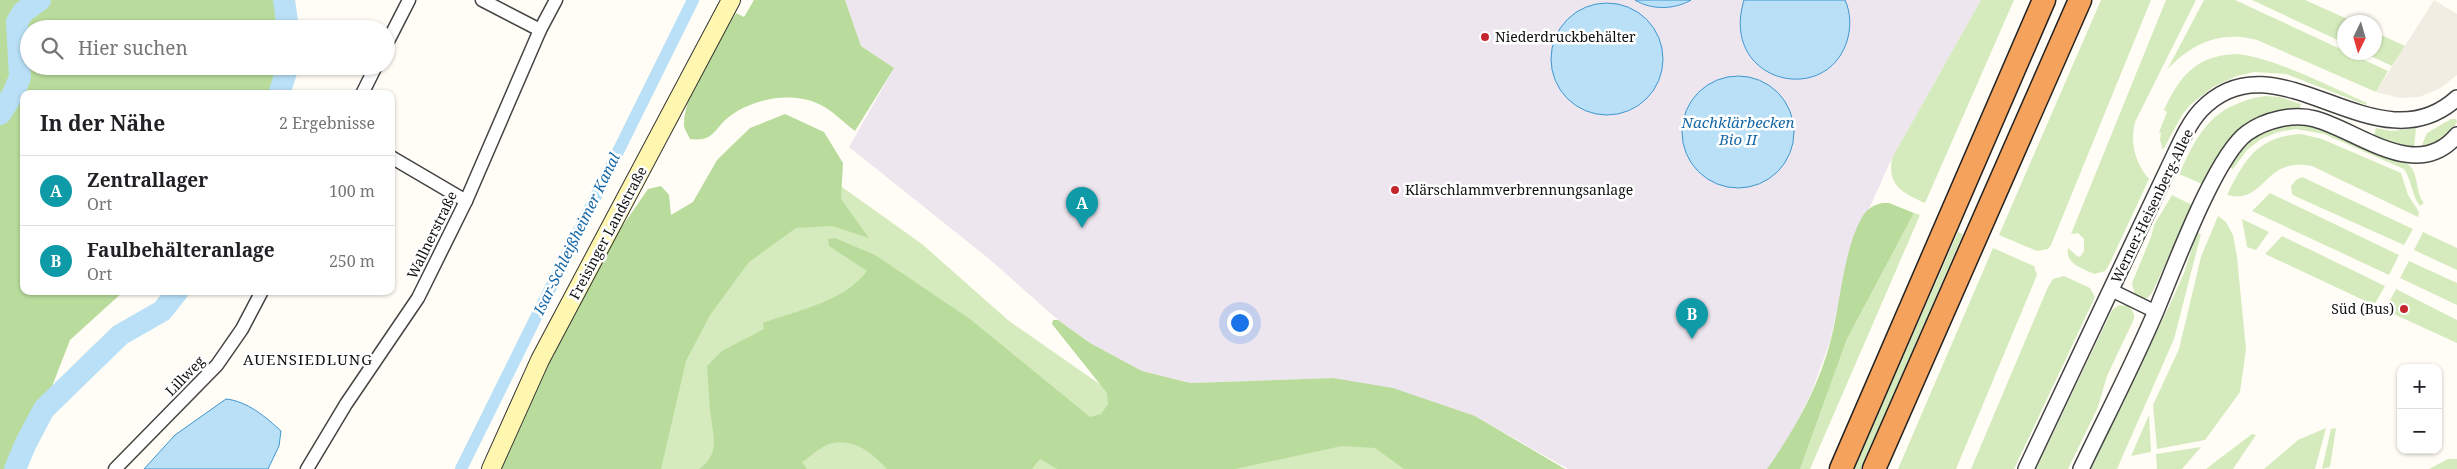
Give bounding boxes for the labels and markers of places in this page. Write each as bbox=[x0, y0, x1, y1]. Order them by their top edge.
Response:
place label: Niederdruckbehälter bbox=[1495, 27, 1636, 46]
marker: Niederdruckbehälter bbox=[1479, 31, 1491, 43]
place label: Klärschlammverbrennungsanlage bbox=[1405, 180, 1633, 199]
marker: Klärschlammverbrennungsanlage bbox=[1389, 184, 1401, 196]
pin: A bbox=[1066, 187, 1098, 228]
pin: B bbox=[1676, 298, 1708, 339]
place label: Süd (Bus) bbox=[2331, 299, 2394, 318]
marker: Süd (Bus) bbox=[2398, 303, 2410, 315]

